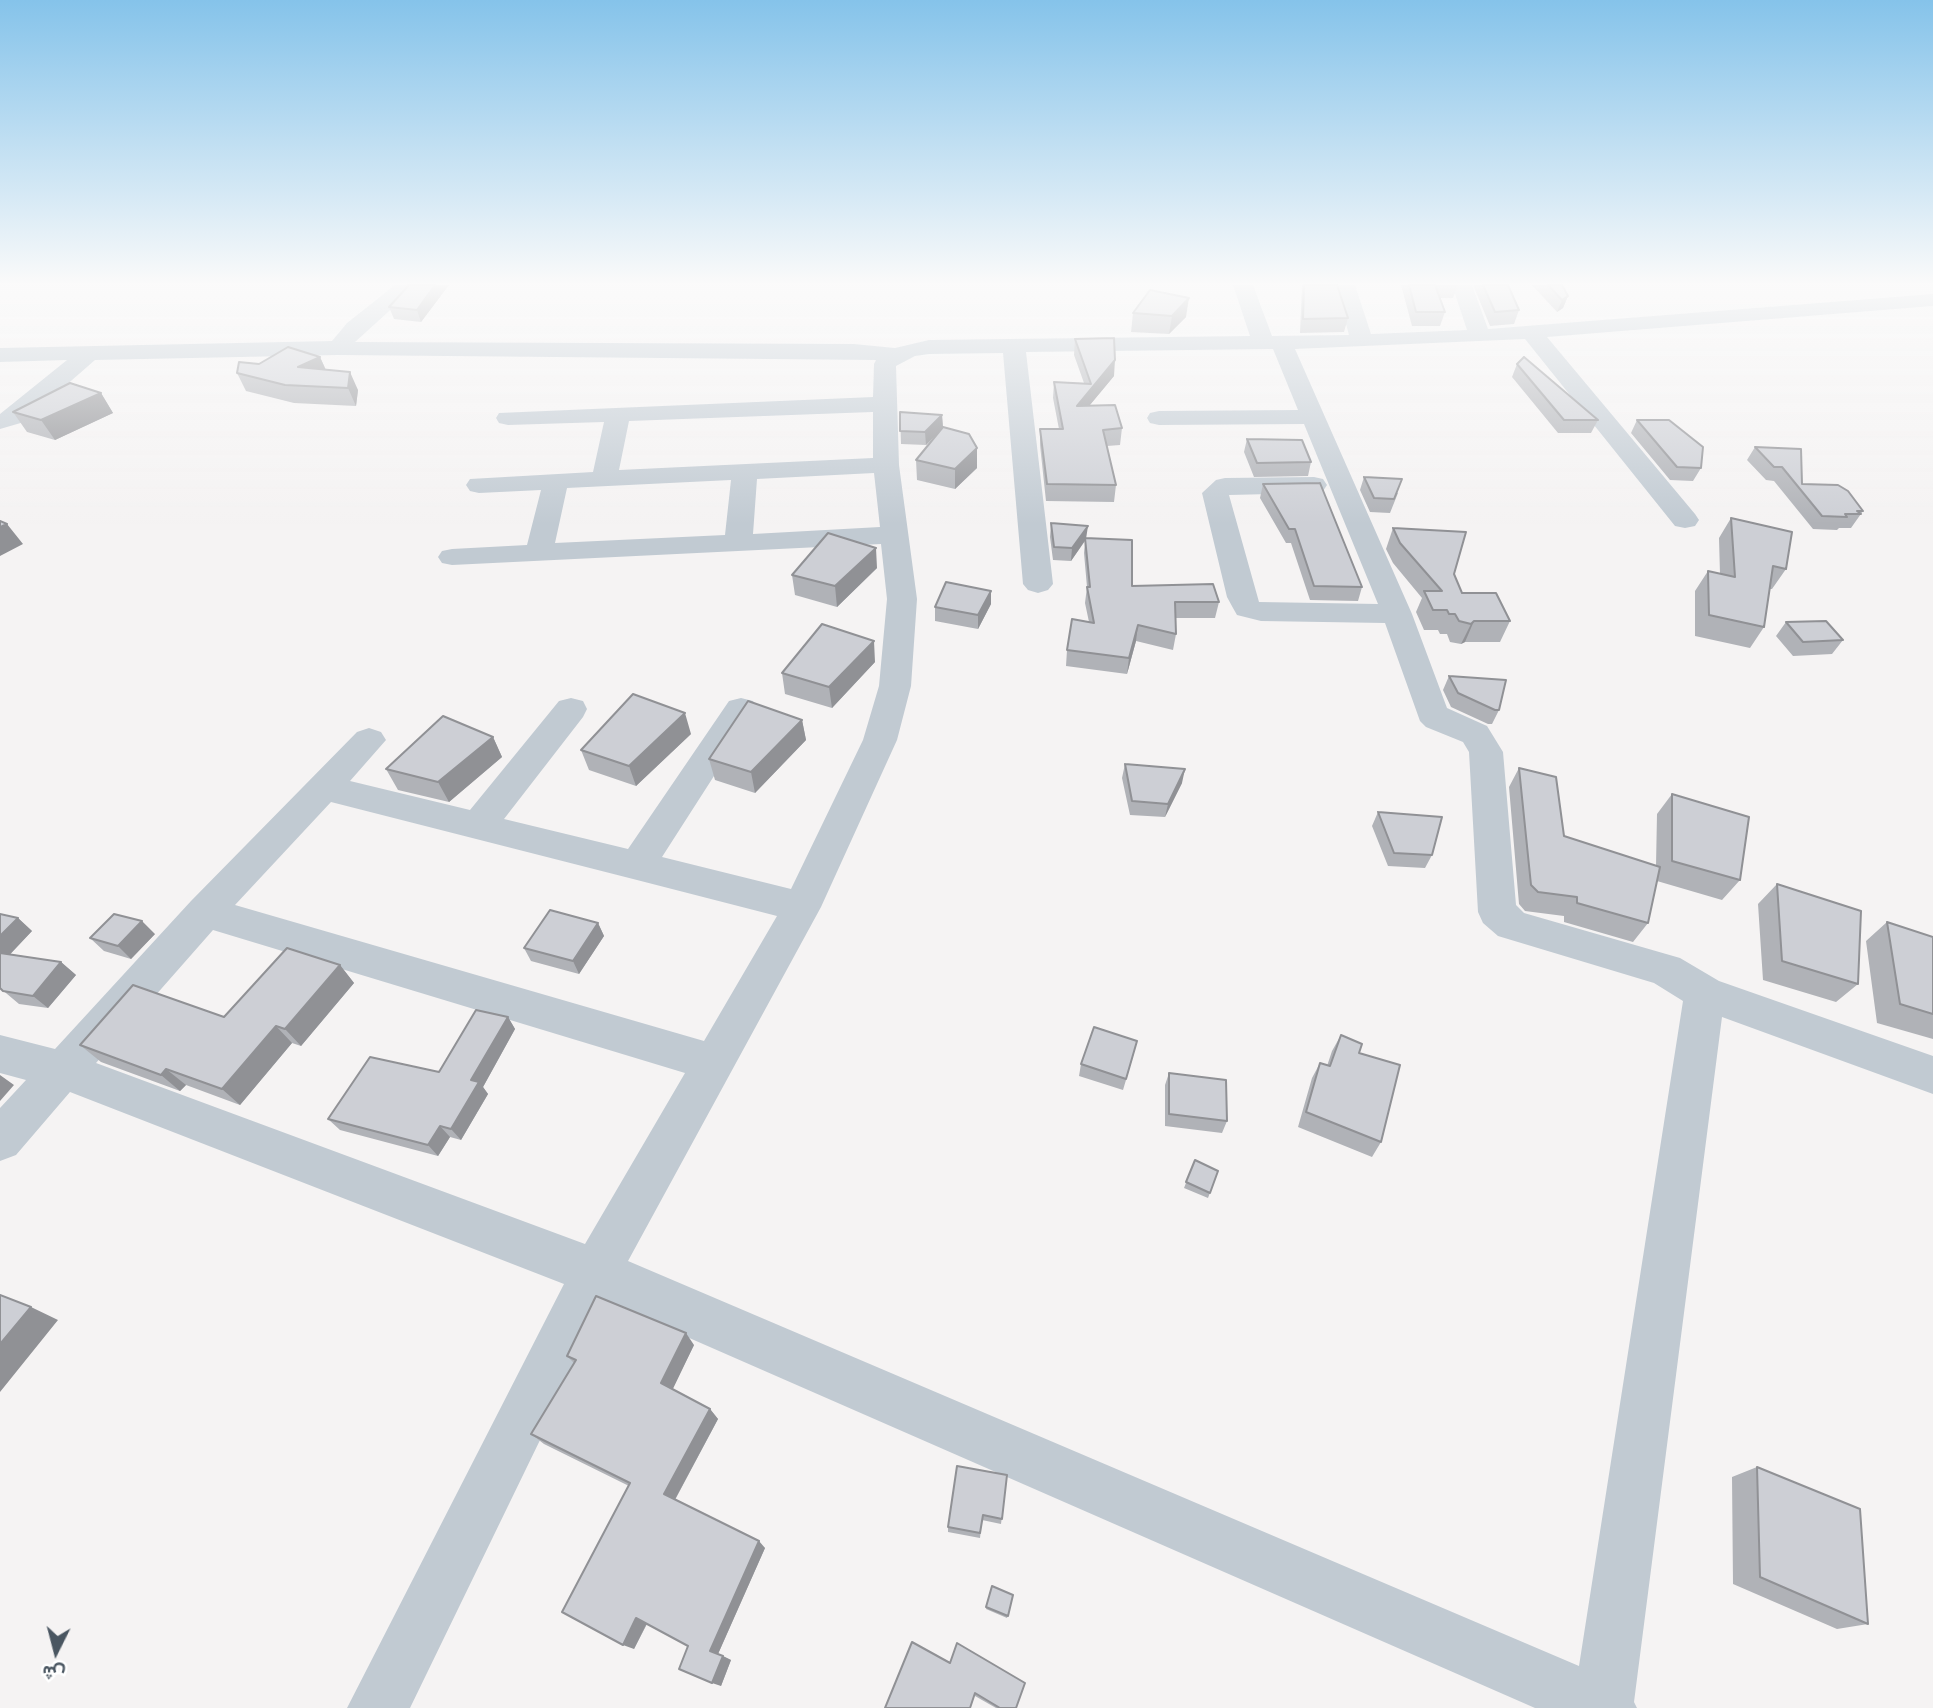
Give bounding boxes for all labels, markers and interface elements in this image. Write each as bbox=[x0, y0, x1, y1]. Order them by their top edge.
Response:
north arrow bbox=[21, 1617, 91, 1687]
text: ش bbox=[41, 1659, 67, 1687]

